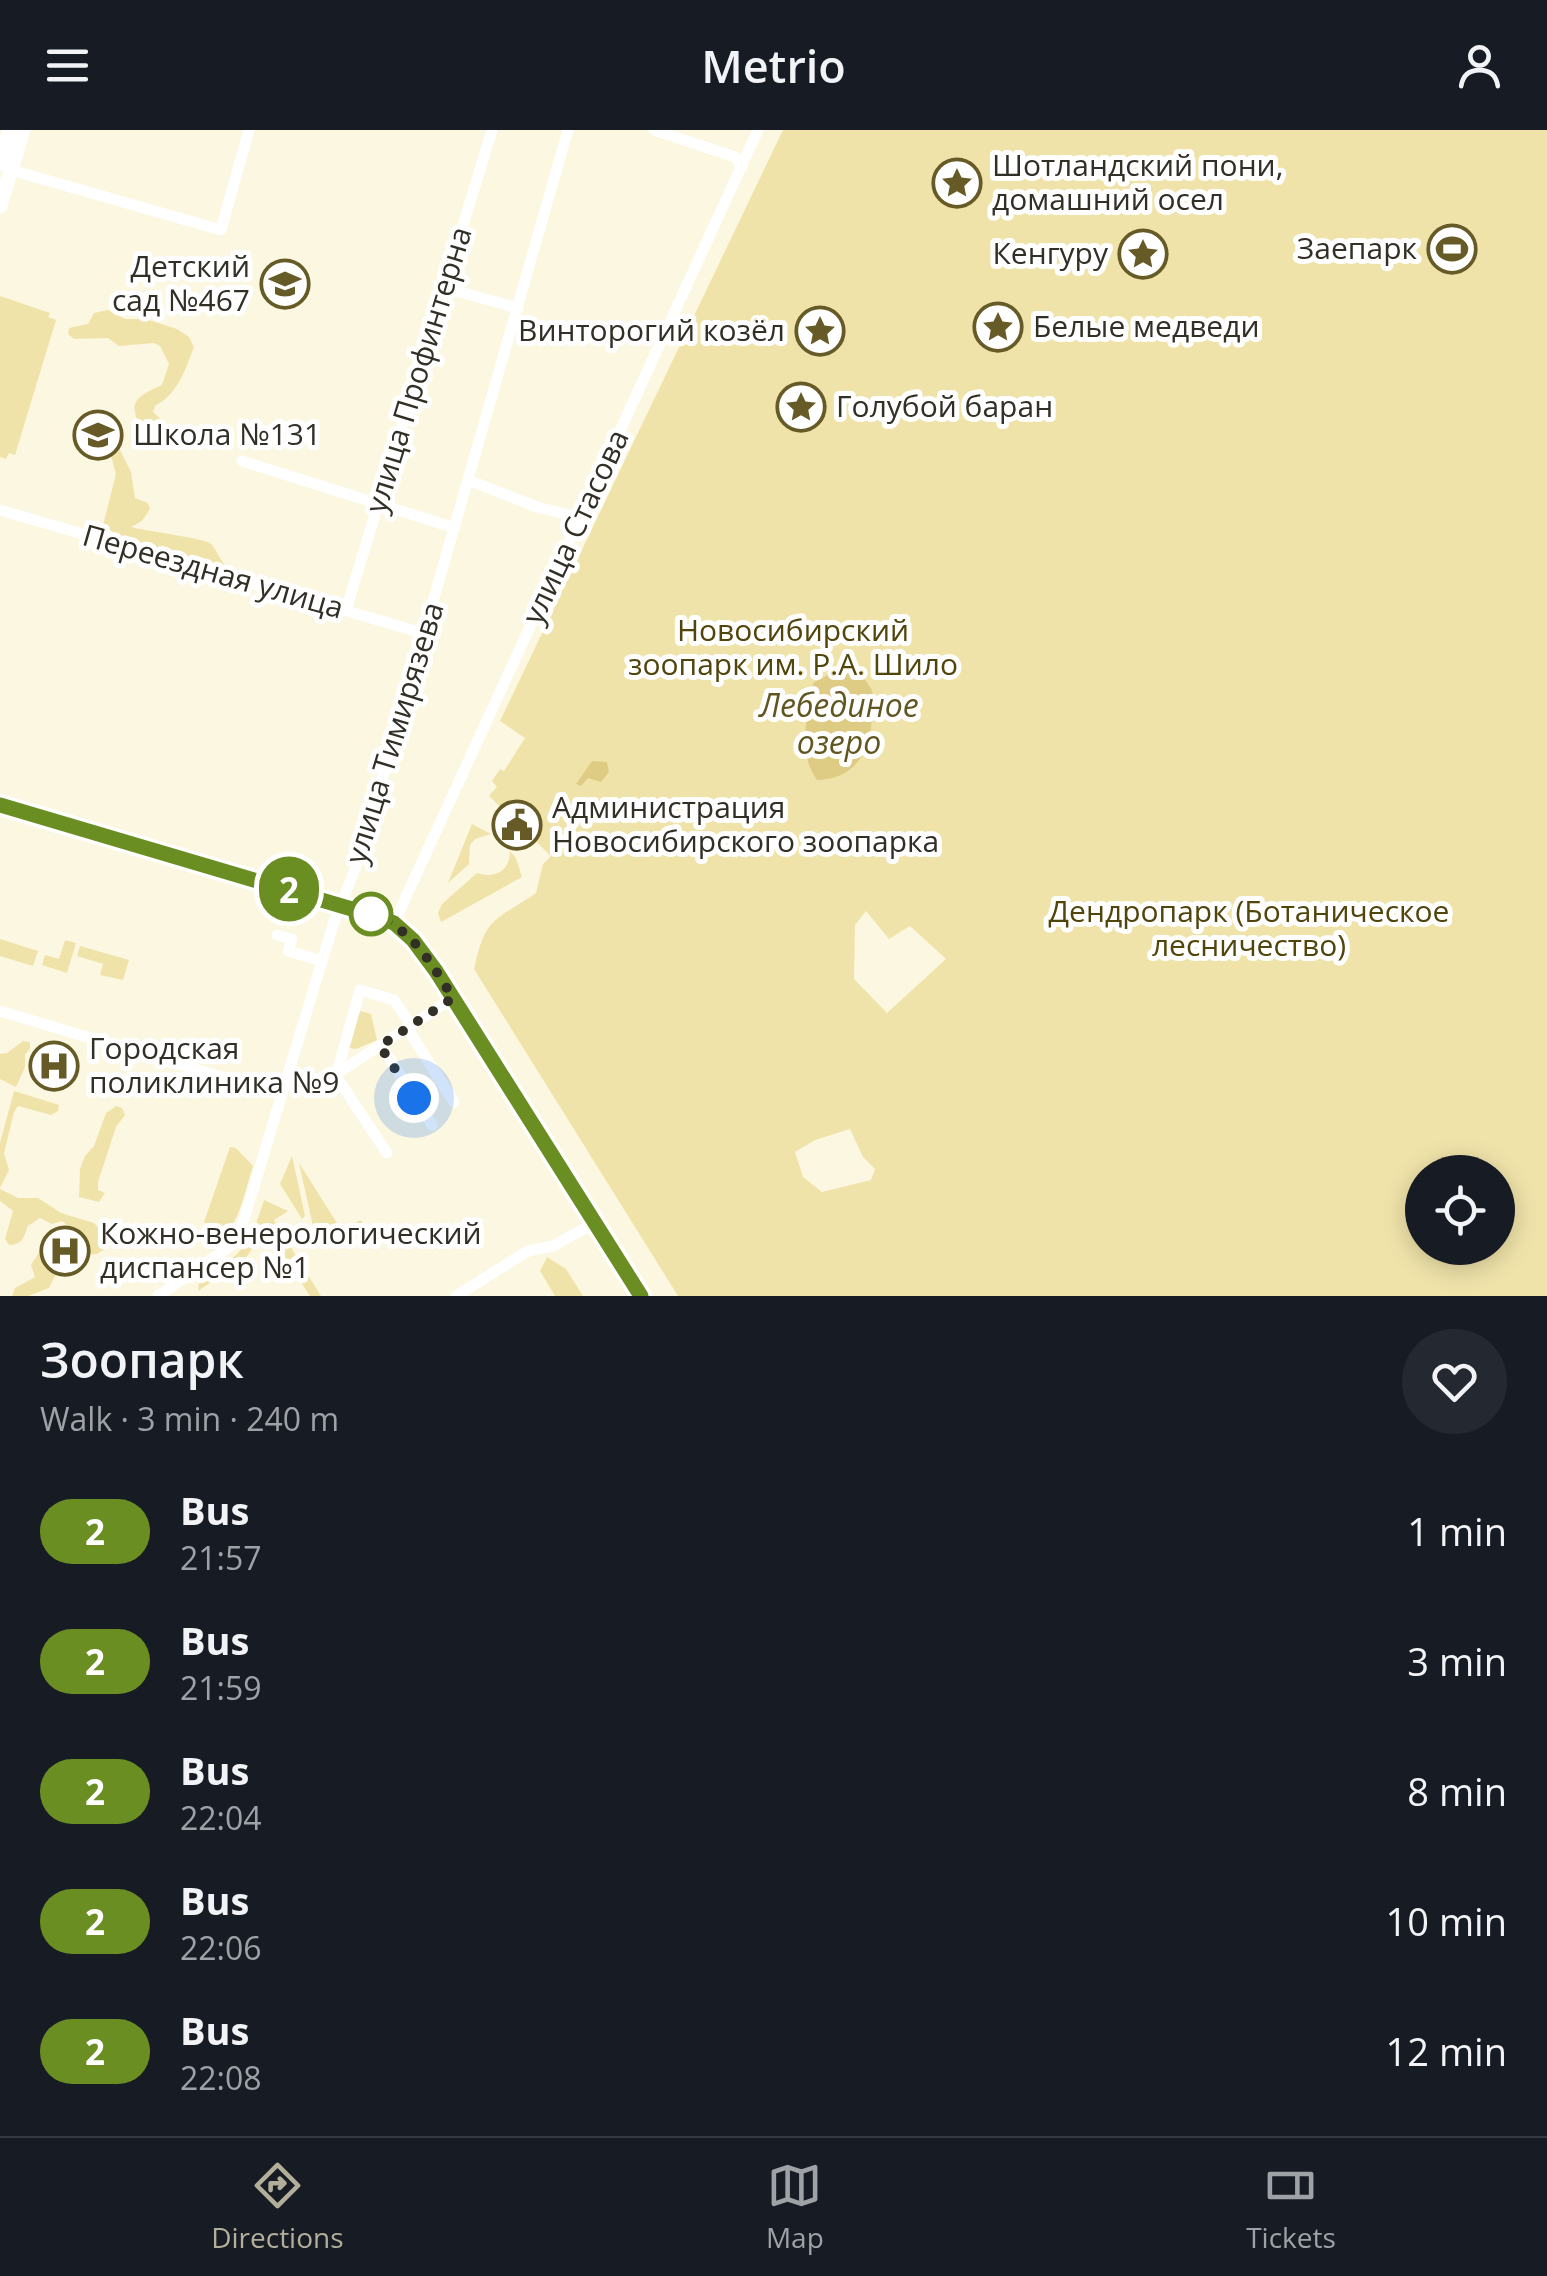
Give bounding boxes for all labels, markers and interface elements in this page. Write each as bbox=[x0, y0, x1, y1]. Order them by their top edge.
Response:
text: Metrio bbox=[701, 35, 846, 96]
icon: menu bbox=[40, 38, 95, 93]
icon: person bbox=[1452, 38, 1507, 93]
place label: Шотландский пони, домашний осел bbox=[992, 144, 1283, 219]
place icon: Шотландский пони, домашний осел bbox=[931, 157, 983, 209]
street label: улица Профинтерна bbox=[355, 221, 481, 518]
sports icon: Заепарк bbox=[1426, 223, 1478, 275]
place label: Заепарк bbox=[1297, 227, 1417, 268]
place icon: Кенгуру bbox=[1117, 228, 1169, 280]
place label: Кенгуру bbox=[993, 232, 1109, 273]
place label: Детский сад №467 bbox=[112, 245, 250, 320]
school or university icon: Детский сад №467 bbox=[259, 258, 311, 310]
place icon: Белые медведи bbox=[972, 301, 1024, 353]
place icon: Винторогий козёл bbox=[794, 305, 846, 357]
place label: Белые медведи bbox=[1033, 305, 1260, 346]
place label: Винторогий козёл bbox=[518, 309, 785, 350]
place icon: Голубой баран bbox=[775, 381, 827, 433]
place label: Голубой баран bbox=[836, 385, 1053, 426]
school or university icon: Школа №131 bbox=[72, 409, 124, 461]
place label: Школа №131 bbox=[133, 413, 321, 454]
street label: улица Стасова bbox=[512, 422, 638, 630]
street label: Переездная улица bbox=[78, 514, 348, 627]
street label: улица Тимирязева bbox=[334, 597, 453, 868]
park label: Новосибирский зоопарк им. Р.А. Шило bbox=[628, 609, 958, 684]
water label: Лебединое озеро bbox=[757, 683, 919, 763]
place label: Администрация Новосибирского зоопарка bbox=[552, 786, 939, 861]
public building icon: Администрация Новосибирского зоопарка bbox=[491, 799, 543, 851]
line badge: 2 bbox=[256, 856, 322, 922]
text: 2 bbox=[279, 866, 299, 913]
park label: Дендропарк (Ботаническое лесничество) bbox=[1049, 890, 1449, 965]
unlabelled marker bbox=[350, 893, 392, 935]
place label: Городская поликлиника №9 bbox=[89, 1027, 339, 1102]
hospital icon: Городская поликлиника №9 bbox=[28, 1040, 80, 1092]
your location bbox=[389, 1073, 439, 1123]
map controls bbox=[1405, 1155, 1515, 1265]
button: locate bbox=[1405, 1155, 1515, 1265]
place label: Кожно-венерологический диспансер №1 bbox=[100, 1212, 482, 1287]
hospital icon: Кожно-венерологический диспансер №1 bbox=[39, 1225, 91, 1277]
text: Зоопарк bbox=[40, 1327, 244, 1392]
button: heart bbox=[1402, 1329, 1507, 1434]
text: Walk · 3 min · 240 m bbox=[40, 1397, 339, 1440]
text: Bus bbox=[180, 1484, 249, 1536]
text: 1 min bbox=[1407, 1505, 1507, 1557]
text: 2 bbox=[85, 1508, 105, 1555]
text: 21:57 bbox=[180, 1536, 262, 1579]
text: Bus bbox=[180, 1614, 249, 1666]
text: 3 min bbox=[1407, 1635, 1507, 1687]
text: 2 bbox=[85, 1638, 105, 1685]
text: 21:59 bbox=[180, 1666, 262, 1709]
text: Bus bbox=[180, 1744, 249, 1796]
text: 8 min bbox=[1407, 1765, 1507, 1817]
text: 2 bbox=[85, 1768, 105, 1815]
text: 22:04 bbox=[180, 1796, 262, 1839]
text: Bus bbox=[180, 1874, 249, 1926]
text: 10 min bbox=[1386, 1895, 1507, 1947]
text: 2 bbox=[85, 1898, 105, 1945]
text: 22:06 bbox=[180, 1926, 262, 1969]
text: Bus bbox=[180, 2004, 249, 2056]
text: 12 min bbox=[1386, 2025, 1507, 2077]
text: 2 bbox=[85, 2028, 105, 2075]
text: 22:08 bbox=[180, 2056, 262, 2099]
tab: Directions bbox=[211, 2158, 344, 2256]
tab: Map bbox=[766, 2158, 824, 2256]
tab: Tickets bbox=[1246, 2158, 1336, 2256]

